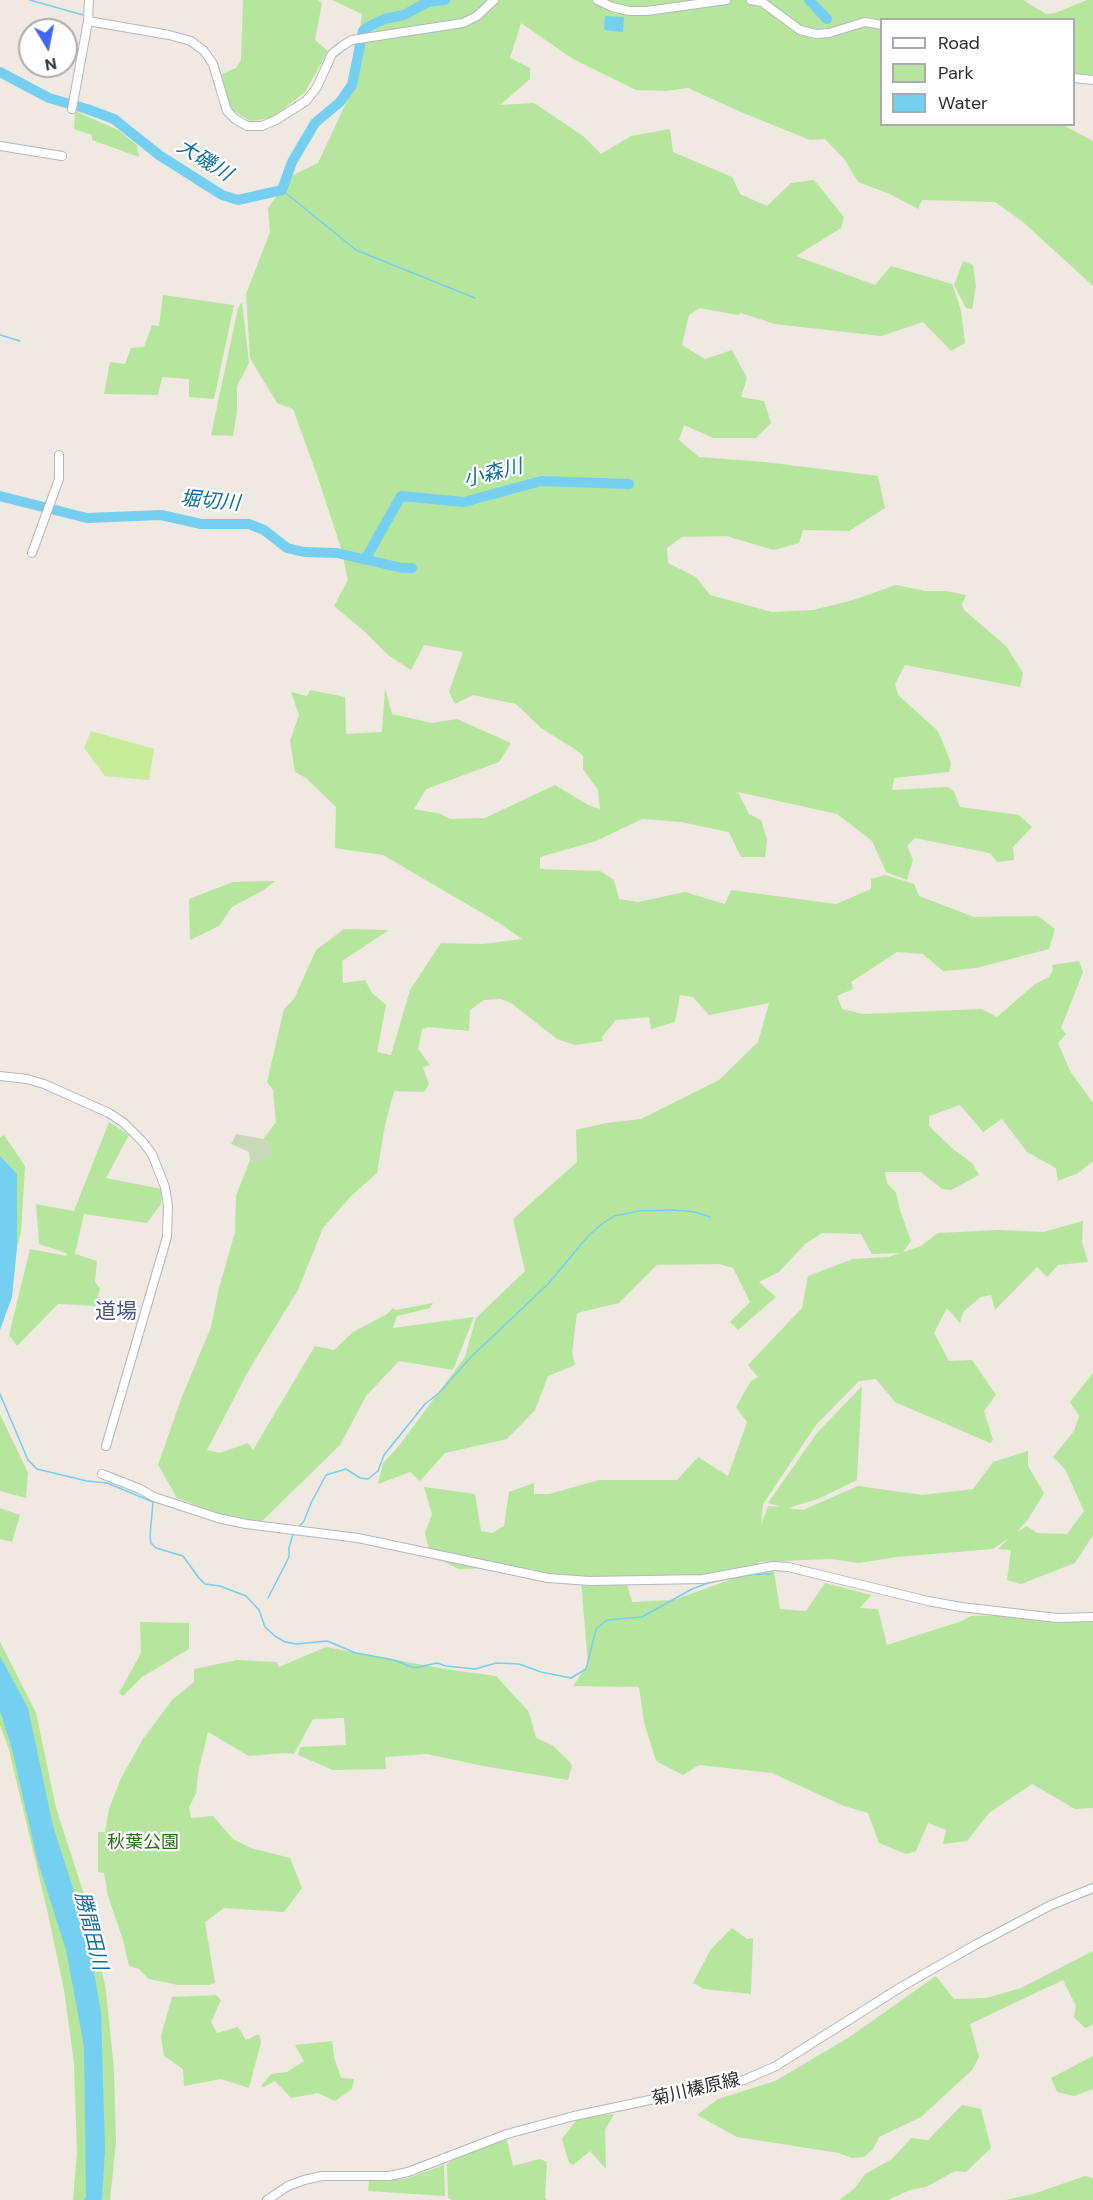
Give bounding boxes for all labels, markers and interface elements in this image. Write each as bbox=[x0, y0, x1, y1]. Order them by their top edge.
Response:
north arrow bbox=[18, 18, 78, 78]
legend bbox=[880, 18, 1075, 126]
text: Road bbox=[938, 31, 980, 55]
text: N bbox=[43, 53, 58, 76]
text: Park bbox=[938, 61, 974, 85]
text: Water bbox=[938, 91, 988, 115]
water label: 大磯川 bbox=[172, 135, 236, 187]
water label: 小森川 bbox=[461, 455, 525, 493]
water label: 堀切川 bbox=[179, 487, 241, 517]
district label: 道場 bbox=[95, 1299, 137, 1325]
park label: 秋葉公園 bbox=[107, 1832, 179, 1854]
water label: 勝間田川 bbox=[69, 1889, 111, 1973]
street label: 菊川榛原線 bbox=[650, 2069, 742, 2111]

